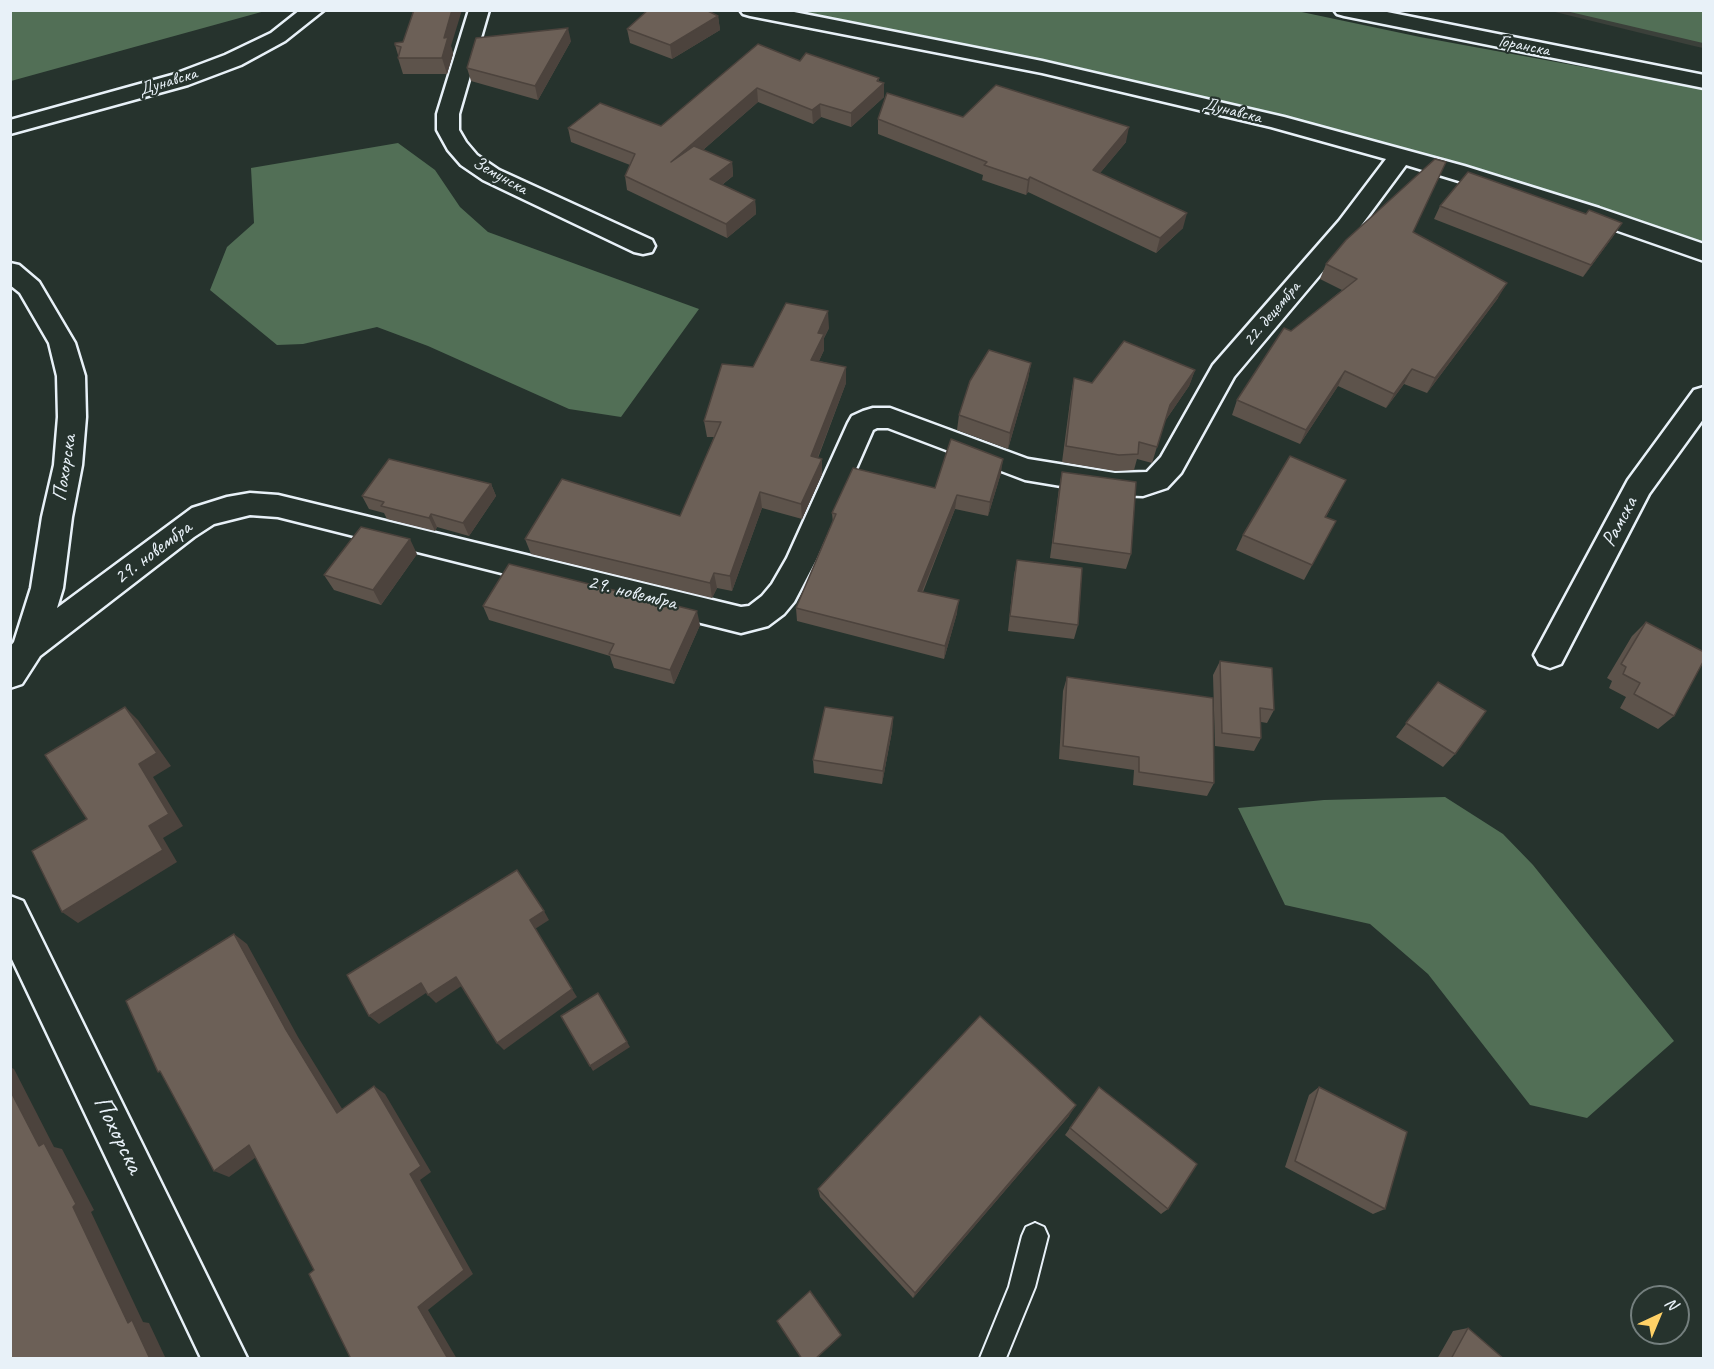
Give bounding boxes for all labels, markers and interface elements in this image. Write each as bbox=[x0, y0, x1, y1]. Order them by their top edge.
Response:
street label: Горанска bbox=[1497, 30, 1551, 62]
street label: Дунавска bbox=[136, 63, 200, 101]
street label: Дунавска bbox=[1200, 93, 1264, 129]
street label: Земунска bbox=[469, 152, 531, 200]
street label: 22. децембра bbox=[1239, 277, 1305, 351]
street label: Похорска bbox=[47, 433, 83, 503]
street label: Рамска bbox=[1597, 493, 1643, 551]
street label: 29. новембра bbox=[109, 516, 197, 590]
street label: 29. новембра bbox=[585, 570, 679, 616]
street label: Похорска bbox=[86, 1091, 150, 1179]
north arrow bbox=[1630, 1285, 1690, 1345]
text: N bbox=[1661, 1293, 1682, 1314]

